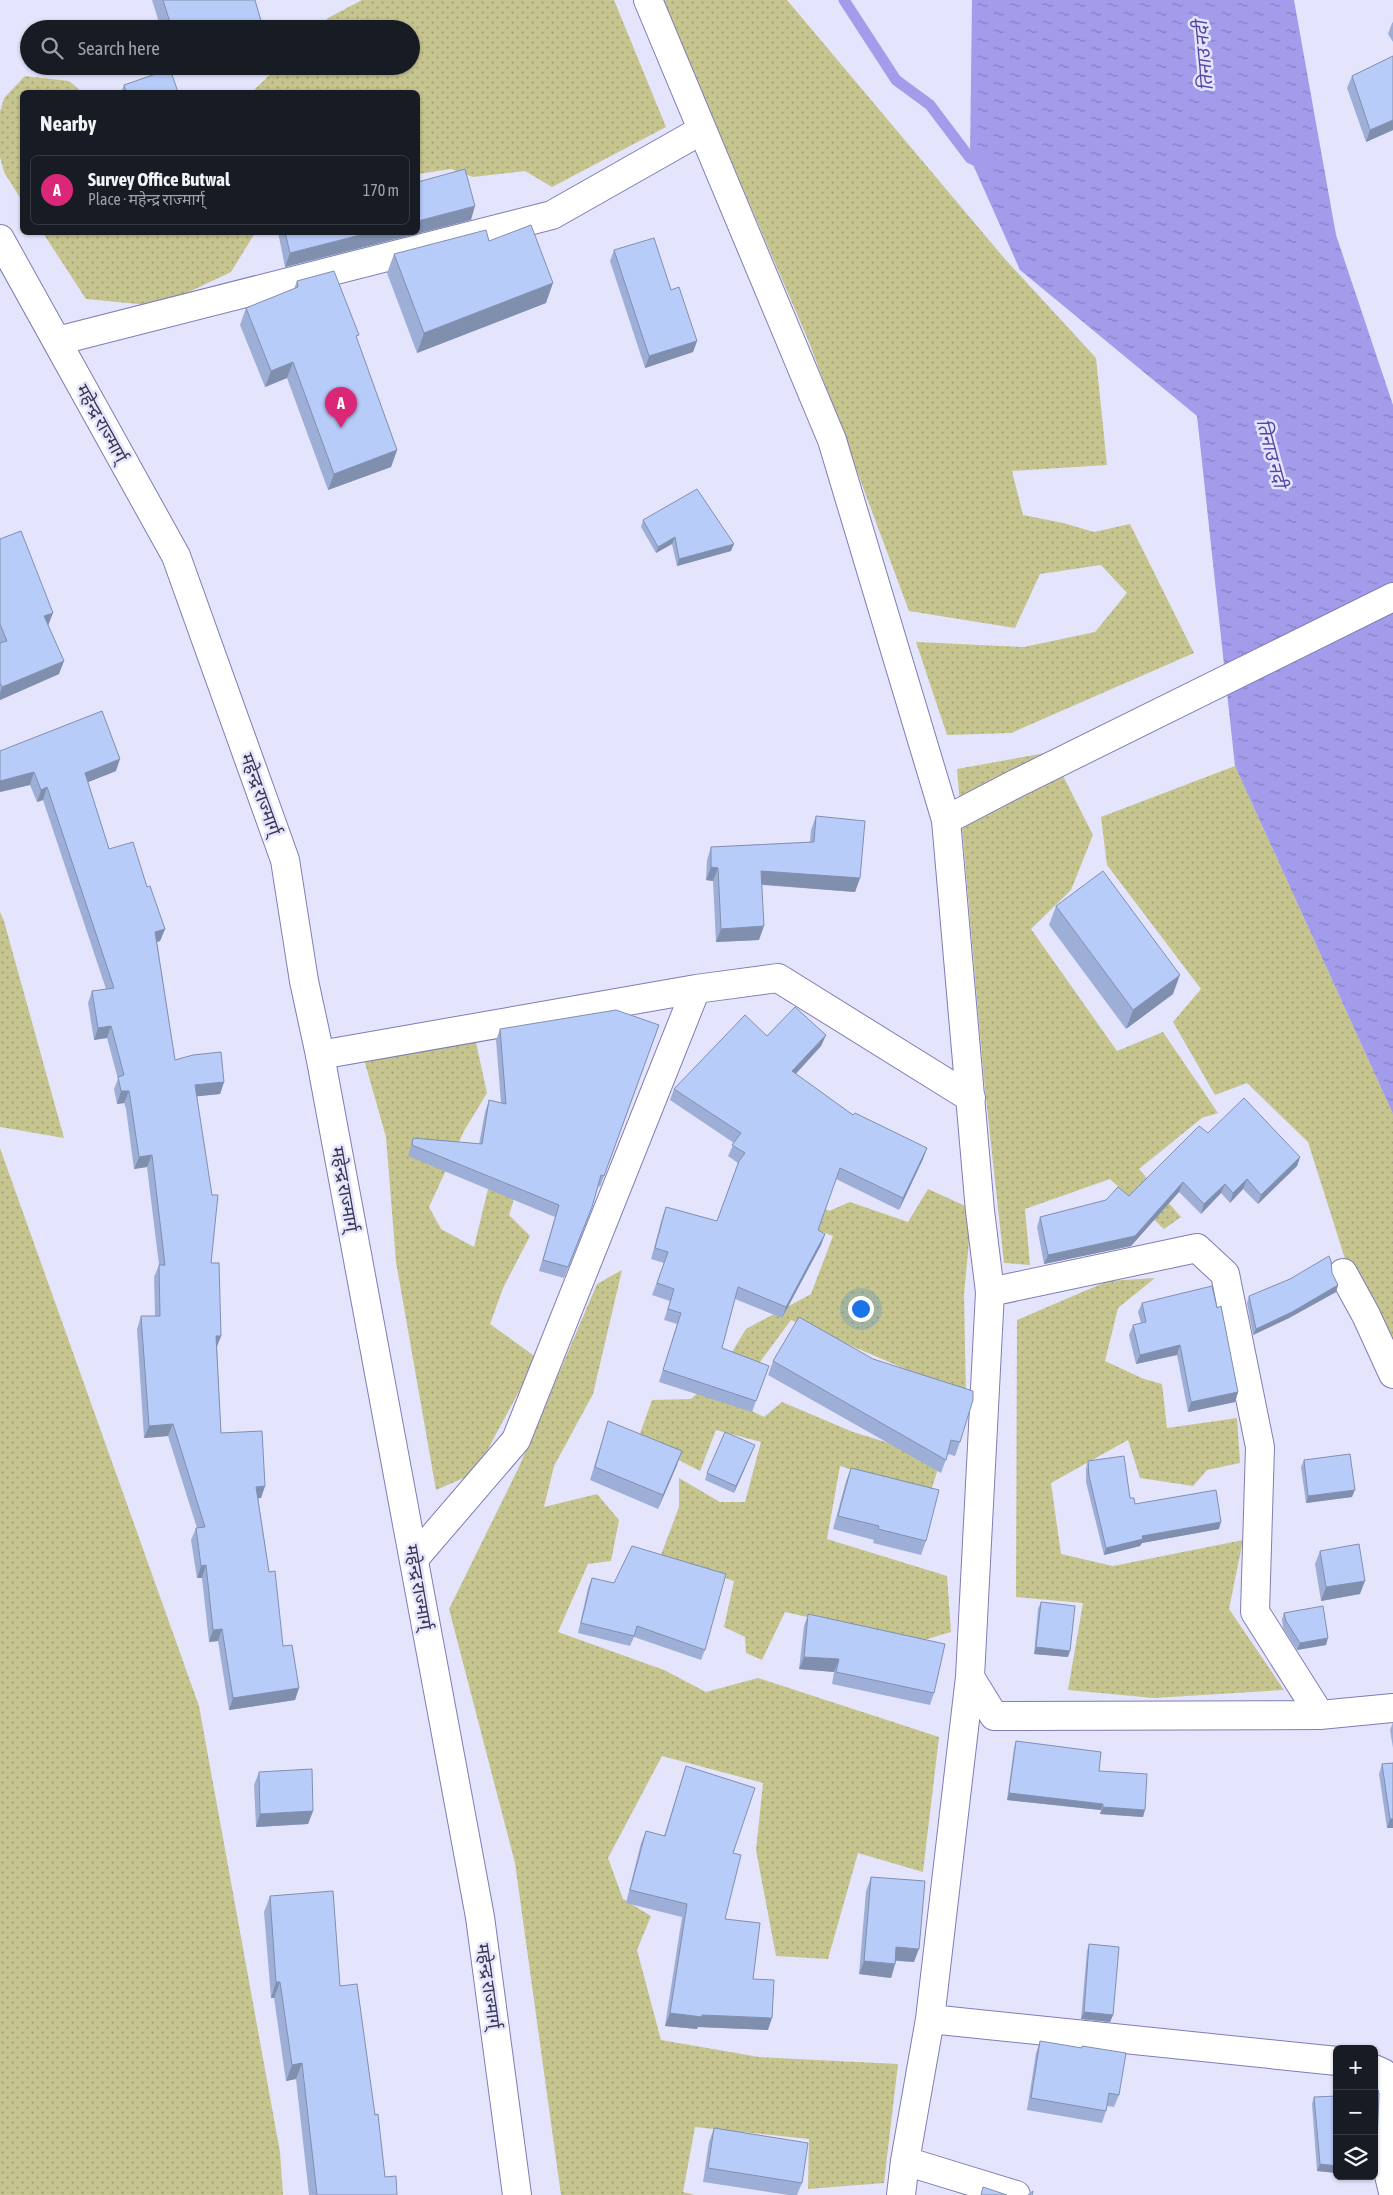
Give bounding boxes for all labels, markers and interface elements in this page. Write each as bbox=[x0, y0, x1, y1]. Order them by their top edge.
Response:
water label: तिनाउ नदी bbox=[1189, 16, 1217, 92]
search box bbox=[20, 20, 420, 75]
icon: search bbox=[38, 34, 66, 62]
text: Search here bbox=[78, 37, 160, 59]
text: Nearby bbox=[40, 111, 96, 135]
text: Survey Office Butwal bbox=[88, 168, 230, 190]
text: A bbox=[53, 181, 61, 199]
text: 170 m bbox=[363, 181, 399, 199]
text: Place · महेन्द्र राज्मार्ग् bbox=[88, 190, 205, 208]
street label: महेन्द्र राज्मार्ग् bbox=[71, 380, 133, 469]
pin: A bbox=[325, 387, 357, 428]
water label: तिनाउ नदी bbox=[1252, 416, 1293, 493]
street label: महेन्द्र राज्मार्ग् bbox=[236, 750, 287, 841]
street label: महेन्द्र राज्मार्ग् bbox=[326, 1145, 363, 1236]
your location bbox=[848, 1296, 874, 1322]
street label: महेन्द्र राज्मार्ग् bbox=[400, 1543, 437, 1634]
street label: महेन्द्र राज्मार्ग् bbox=[472, 1942, 506, 2033]
map controls bbox=[1333, 2045, 1378, 2180]
button: + bbox=[1333, 2045, 1378, 2090]
button: − bbox=[1333, 2090, 1378, 2135]
button: layers bbox=[1333, 2135, 1378, 2180]

